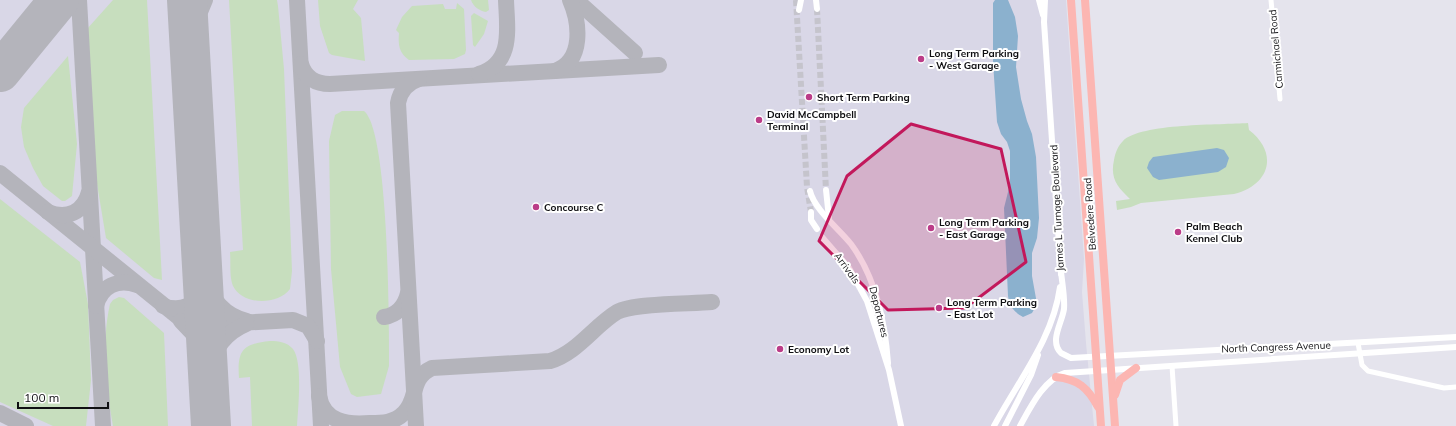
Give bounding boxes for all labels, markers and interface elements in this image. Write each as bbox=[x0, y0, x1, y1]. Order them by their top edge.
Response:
street label: Carmichael Road bbox=[1266, 9, 1286, 89]
place label: Long Term Parking - West Garage bbox=[929, 47, 1019, 72]
marker: Long Term Parking - West Garage bbox=[916, 54, 926, 64]
place label: Short Term Parking bbox=[817, 91, 910, 104]
marker: Short Term Parking bbox=[804, 92, 814, 102]
place label: David McCampbell Terminal bbox=[767, 108, 856, 133]
marker: David McCampbell Terminal bbox=[754, 115, 764, 125]
street label: James L Turnage Boulevard bbox=[1047, 144, 1067, 272]
street label: Belvedere Road bbox=[1081, 177, 1099, 251]
place label: Concourse C bbox=[544, 201, 603, 214]
marker: Concourse C bbox=[531, 202, 541, 212]
place label: Long Term Parking - East Garage bbox=[939, 216, 1029, 241]
place label: Palm Beach Kennel Club bbox=[1186, 220, 1243, 245]
marker: Long Term Parking - East Garage bbox=[926, 223, 936, 233]
marker: Palm Beach Kennel Club bbox=[1173, 227, 1183, 237]
street label: Arrivals bbox=[831, 250, 863, 286]
street label: Departures bbox=[866, 285, 892, 339]
place label: Long Term Parking - East Lot bbox=[947, 296, 1037, 321]
marker: Long Term Parking - East Lot bbox=[934, 303, 944, 313]
street label: North Congress Avenue bbox=[1221, 339, 1331, 355]
place label: Economy Lot bbox=[788, 343, 849, 356]
marker: Economy Lot bbox=[775, 344, 785, 354]
scale bar bbox=[18, 384, 108, 410]
text: 100 m bbox=[24, 390, 59, 405]

